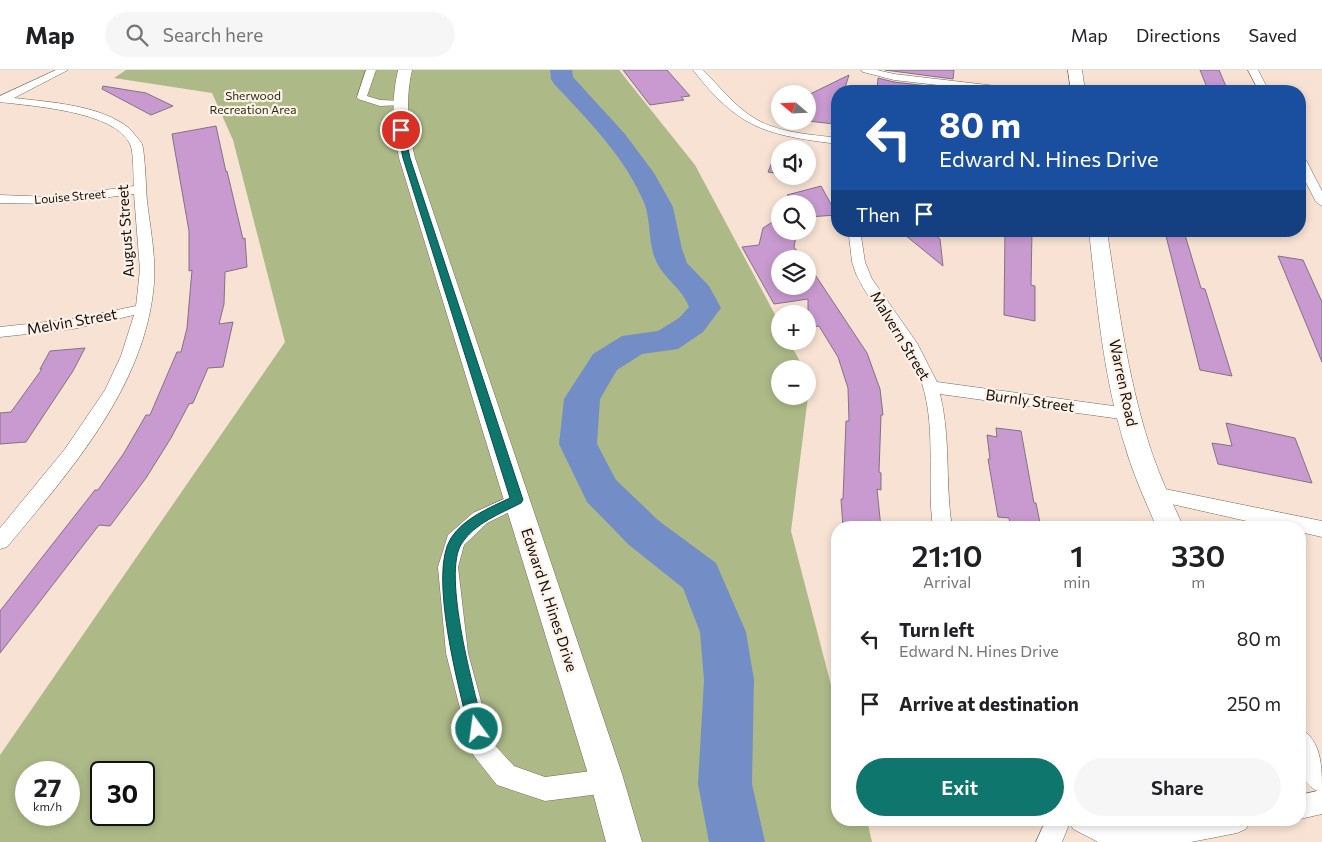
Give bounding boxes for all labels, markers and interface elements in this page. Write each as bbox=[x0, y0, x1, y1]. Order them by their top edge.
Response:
search box bbox=[105, 12, 455, 57]
text: Map bbox=[25, 20, 75, 49]
icon: search bbox=[123, 21, 151, 49]
text: Search here bbox=[163, 23, 263, 46]
text: Map bbox=[1071, 24, 1108, 46]
text: Directions bbox=[1136, 24, 1220, 46]
text: Saved bbox=[1248, 24, 1297, 46]
north arrow bbox=[771, 85, 816, 130]
map controls bbox=[771, 85, 816, 405]
park label: Sherwood Recreation Area bbox=[210, 88, 296, 116]
text: 80 m bbox=[939, 102, 1021, 145]
icon: left bbox=[856, 105, 921, 170]
pin bbox=[380, 109, 422, 151]
icon: arrive bbox=[387, 116, 415, 144]
button: sound bbox=[771, 140, 816, 185]
text: Edward N. Hines Drive bbox=[939, 145, 1159, 172]
street label: August Street bbox=[113, 184, 137, 278]
street label: Louise Street bbox=[34, 186, 106, 206]
button: search bbox=[771, 195, 816, 240]
icon: arrive bbox=[910, 200, 938, 228]
text: Then bbox=[856, 203, 900, 226]
button: layers bbox=[771, 250, 816, 295]
street label: Malvern Street bbox=[867, 288, 935, 383]
street label: Melvin Street bbox=[25, 304, 118, 338]
button: + bbox=[771, 305, 816, 350]
street label: Warren Road bbox=[1106, 338, 1142, 428]
button: − bbox=[771, 360, 816, 405]
street label: Burnly Street bbox=[985, 385, 1076, 415]
street label: Edward N. Hines Drive bbox=[518, 526, 582, 674]
text: 21:10 bbox=[912, 536, 983, 573]
text: 1 bbox=[1070, 536, 1084, 573]
text: 330 bbox=[1171, 536, 1225, 573]
text: Arrival bbox=[923, 572, 971, 591]
text: min bbox=[1063, 572, 1090, 591]
text: m bbox=[1191, 572, 1205, 591]
text: Turn left bbox=[899, 618, 974, 641]
icon: left bbox=[856, 625, 884, 653]
text: 80 m bbox=[1237, 627, 1281, 650]
text: Edward N. Hines Drive bbox=[899, 641, 1059, 660]
icon: arrive bbox=[856, 690, 884, 718]
text: Arrive at destination bbox=[899, 692, 1079, 715]
text: 250 m bbox=[1227, 692, 1281, 715]
position arrow bbox=[450, 702, 502, 754]
button: Exit bbox=[856, 758, 1064, 816]
button: Share bbox=[1074, 758, 1281, 816]
speed limit sign: 30 bbox=[90, 761, 155, 826]
text: 27 bbox=[34, 772, 61, 802]
text: km/h bbox=[33, 799, 62, 813]

